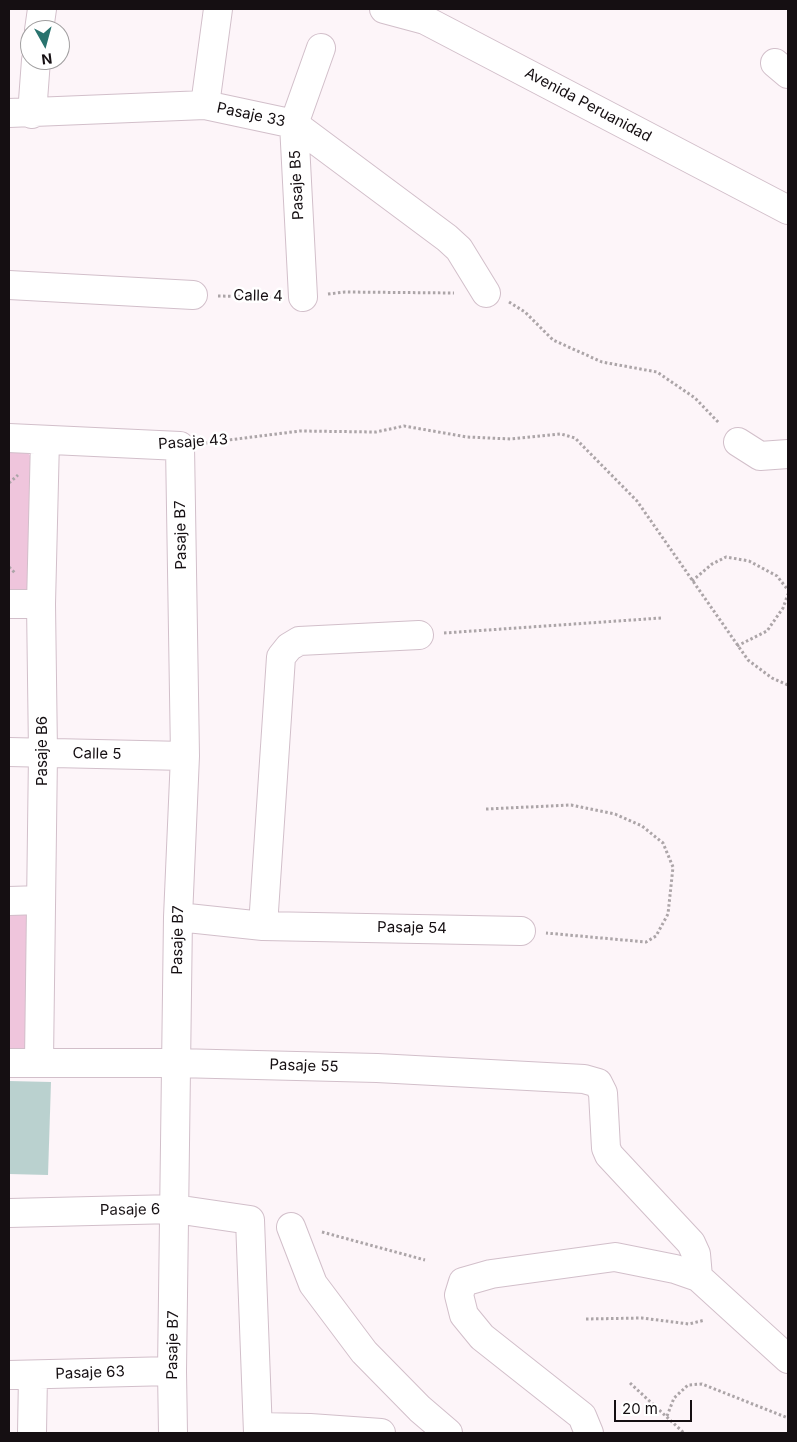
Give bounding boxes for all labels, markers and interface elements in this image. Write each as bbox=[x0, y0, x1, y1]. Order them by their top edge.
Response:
north arrow bbox=[20, 20, 70, 70]
text: N bbox=[40, 50, 53, 68]
street label: Avenida Peruanidad bbox=[522, 64, 654, 146]
street label: Pasaje 33 bbox=[215, 99, 287, 131]
street label: Pasaje B5 bbox=[286, 150, 308, 220]
street label: Calle 4 bbox=[233, 287, 283, 305]
street label: Pasaje 43 bbox=[158, 431, 228, 453]
street label: Pasaje B7 bbox=[171, 500, 191, 570]
street label: Pasaje B6 bbox=[33, 716, 51, 786]
street label: Calle 5 bbox=[72, 745, 122, 763]
street label: Pasaje B7 bbox=[168, 905, 188, 975]
street label: Pasaje 54 bbox=[377, 918, 447, 938]
street label: Pasaje 55 bbox=[269, 1056, 339, 1076]
street label: Pasaje 6 bbox=[100, 1200, 160, 1220]
street label: Pasaje B7 bbox=[163, 1310, 183, 1380]
street label: Pasaje 63 bbox=[55, 1363, 125, 1383]
scale bar bbox=[617, 1390, 694, 1422]
text: 20 m bbox=[622, 1399, 658, 1418]

